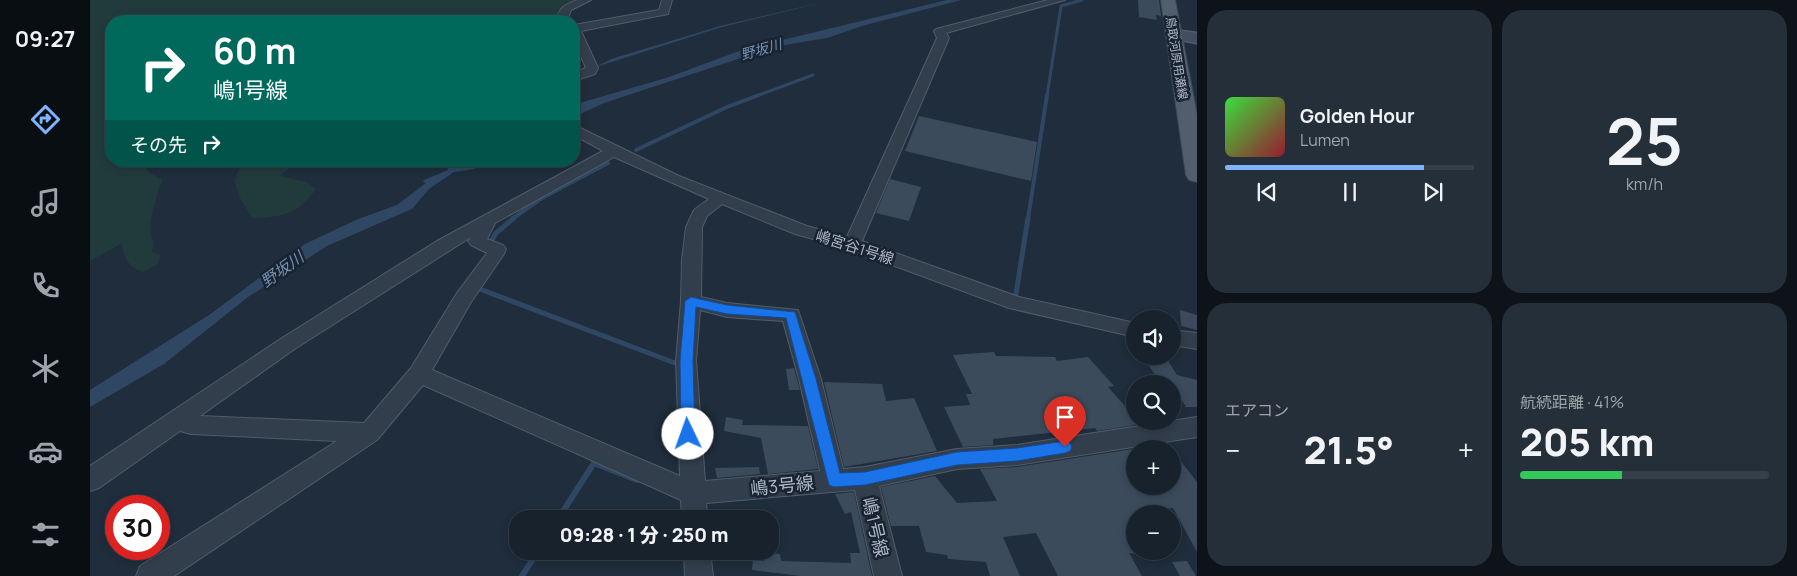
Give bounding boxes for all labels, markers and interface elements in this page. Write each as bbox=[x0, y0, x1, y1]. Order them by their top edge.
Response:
street label: 鳥取河原用瀬線 bbox=[1162, 15, 1192, 101]
text: 09:27 bbox=[15, 24, 75, 54]
text: 60 m bbox=[213, 27, 296, 75]
water label: 野坂川 bbox=[738, 34, 786, 64]
icon: right bbox=[130, 35, 195, 100]
text: 嶋1号線 bbox=[213, 75, 288, 105]
text: 25 bbox=[1606, 96, 1683, 185]
icon: directions bbox=[28, 102, 63, 137]
text: Golden Hour bbox=[1300, 103, 1414, 129]
text: Lumen bbox=[1300, 129, 1350, 151]
icon: right bbox=[197, 130, 225, 158]
text: その先 bbox=[130, 132, 187, 158]
text: km/h bbox=[1626, 173, 1663, 195]
icon: previous bbox=[1253, 178, 1281, 206]
icon: pause bbox=[1336, 178, 1364, 206]
icon: next bbox=[1419, 178, 1447, 206]
icon: music bbox=[28, 185, 63, 220]
street label: 嶋宮谷1号線 bbox=[813, 225, 897, 269]
water label: 野坂川 bbox=[256, 245, 309, 292]
icon: phone bbox=[28, 268, 63, 303]
map controls bbox=[1126, 310, 1181, 560]
button: sound bbox=[1126, 310, 1181, 365]
icon: climate bbox=[28, 351, 63, 386]
button: search bbox=[1126, 375, 1181, 430]
text: 航続距離 · 41% bbox=[1520, 391, 1624, 413]
pin bbox=[1044, 396, 1086, 447]
text: エアコン bbox=[1225, 399, 1289, 421]
icon: arrive bbox=[1051, 403, 1079, 431]
position arrow bbox=[661, 407, 713, 459]
text: 205 km bbox=[1520, 415, 1654, 467]
text: 21.5° bbox=[1304, 423, 1394, 475]
text: − bbox=[1225, 431, 1240, 469]
text: + bbox=[1458, 431, 1474, 469]
icon: car bbox=[28, 434, 63, 469]
button: + bbox=[1126, 440, 1181, 495]
street label: 嶋3号線 bbox=[749, 470, 815, 500]
speed limit sign: 30 bbox=[105, 495, 170, 560]
street label: 嶋1号線 bbox=[857, 495, 895, 559]
button: − bbox=[1126, 505, 1181, 560]
icon: filters bbox=[28, 517, 63, 552]
text: 09:28 · 1 分 · 250 m bbox=[560, 522, 728, 548]

